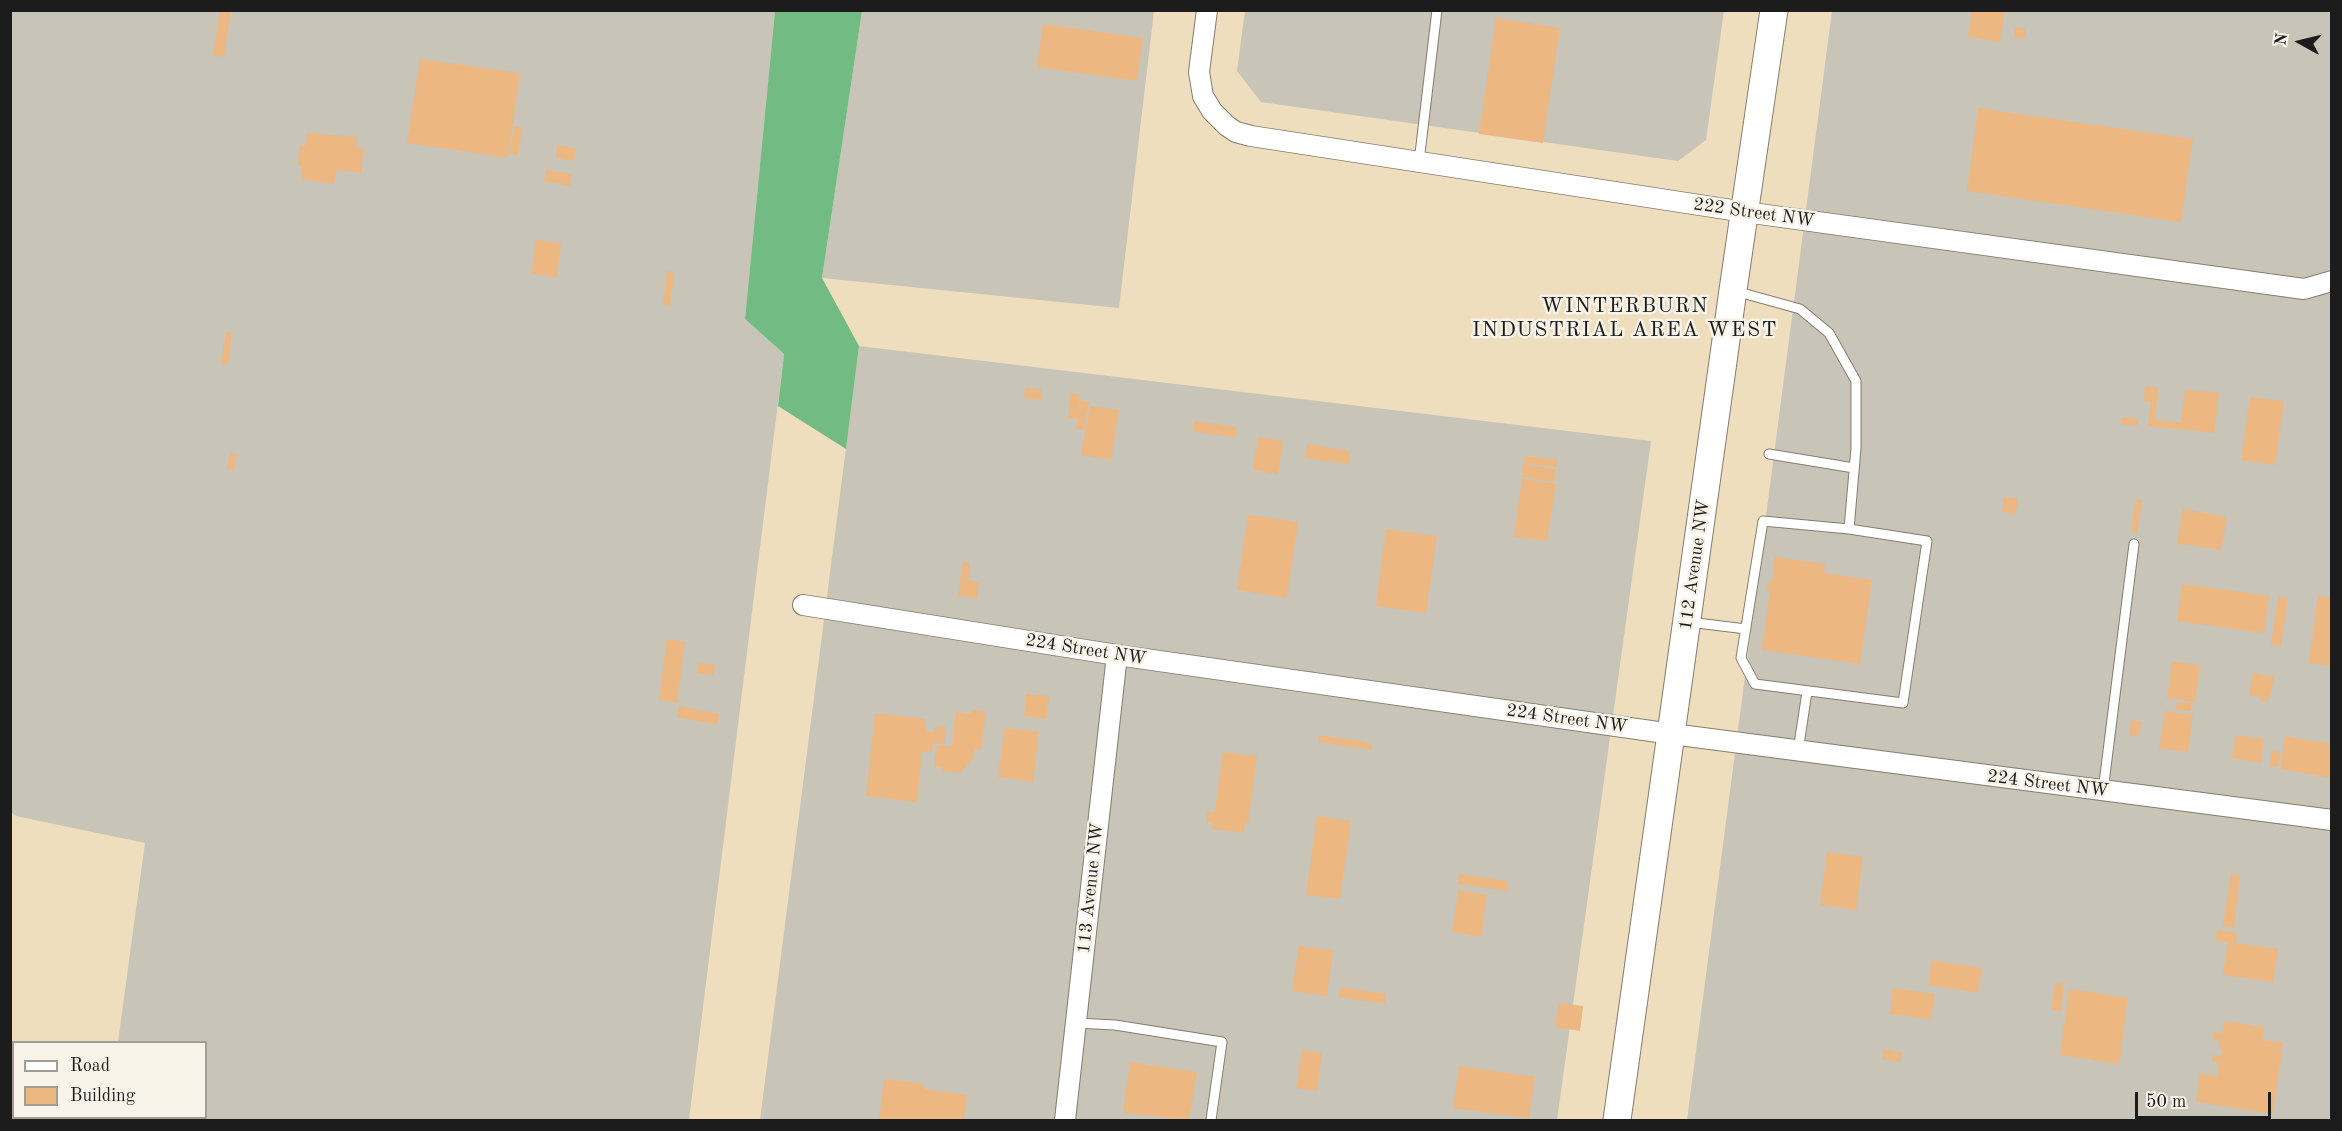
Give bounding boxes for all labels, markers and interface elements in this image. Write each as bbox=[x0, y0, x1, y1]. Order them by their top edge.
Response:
north arrow bbox=[2270, 12, 2330, 72]
text: N bbox=[2273, 32, 2291, 47]
street label: 222 Street NW bbox=[1692, 194, 1816, 232]
district label: WINTERBURN INDUSTRIAL AREA WEST bbox=[1472, 293, 1778, 343]
street label: 112 Avenue NW bbox=[1675, 498, 1715, 632]
street label: 224 Street NW bbox=[1024, 630, 1148, 670]
street label: 224 Street NW bbox=[1505, 700, 1629, 738]
street label: 224 Street NW bbox=[1986, 766, 2110, 802]
street label: 113 Avenue NW bbox=[1073, 821, 1109, 955]
legend bbox=[12, 1041, 207, 1119]
text: Road bbox=[70, 1057, 110, 1075]
scale bar bbox=[2138, 1080, 2274, 1118]
text: Building bbox=[70, 1087, 135, 1105]
text: 50 m bbox=[2146, 1093, 2186, 1111]

